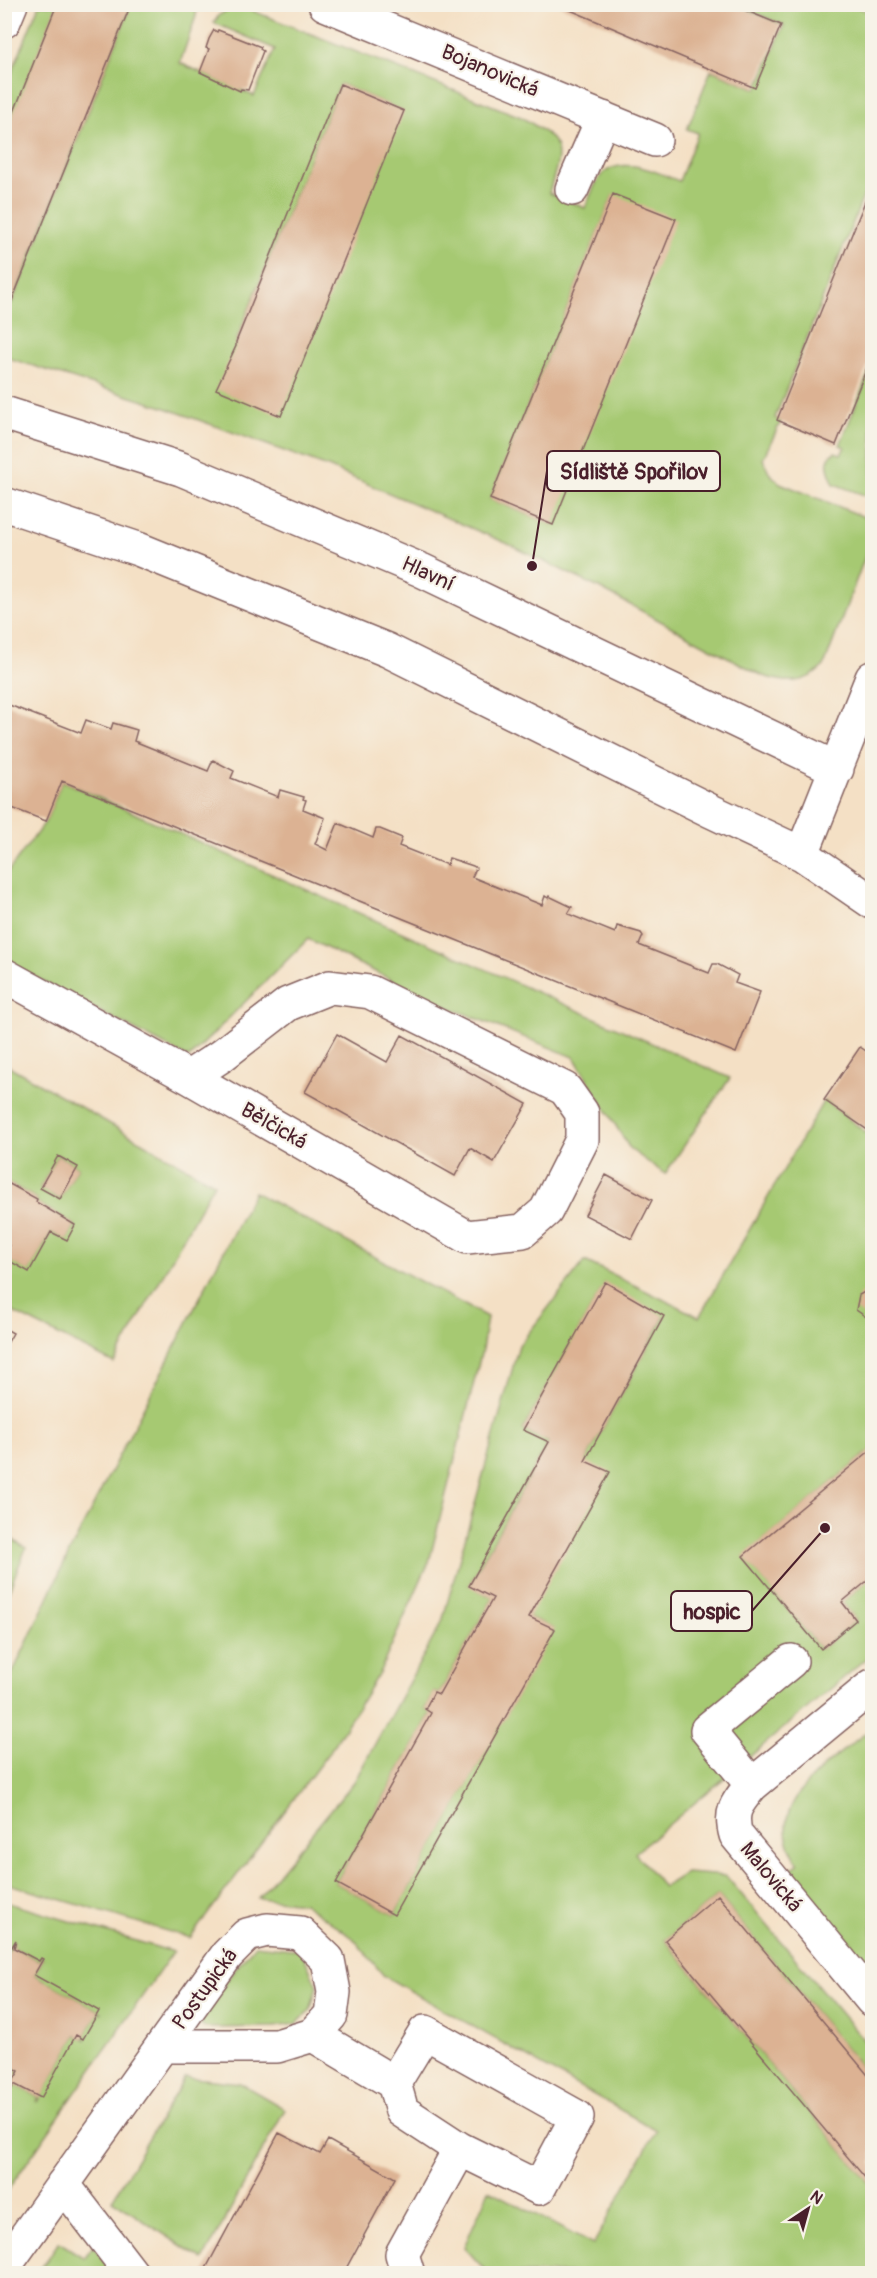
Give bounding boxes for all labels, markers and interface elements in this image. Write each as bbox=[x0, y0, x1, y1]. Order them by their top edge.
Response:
street label: Bojanovická bbox=[437, 38, 543, 104]
callout: Sídliště Spořilov bbox=[547, 451, 720, 491]
text: Sídliště Spořilov bbox=[560, 458, 708, 486]
street label: Hlavní bbox=[397, 550, 459, 598]
street label: Bělčická bbox=[236, 1096, 312, 1156]
callout: hospic bbox=[671, 1591, 752, 1631]
text: hospic bbox=[683, 1598, 741, 1626]
street label: Malovická bbox=[734, 1836, 808, 1918]
street label: Postupická bbox=[166, 1943, 244, 2035]
north arrow bbox=[778, 2179, 838, 2239]
text: N bbox=[806, 2186, 827, 2209]

